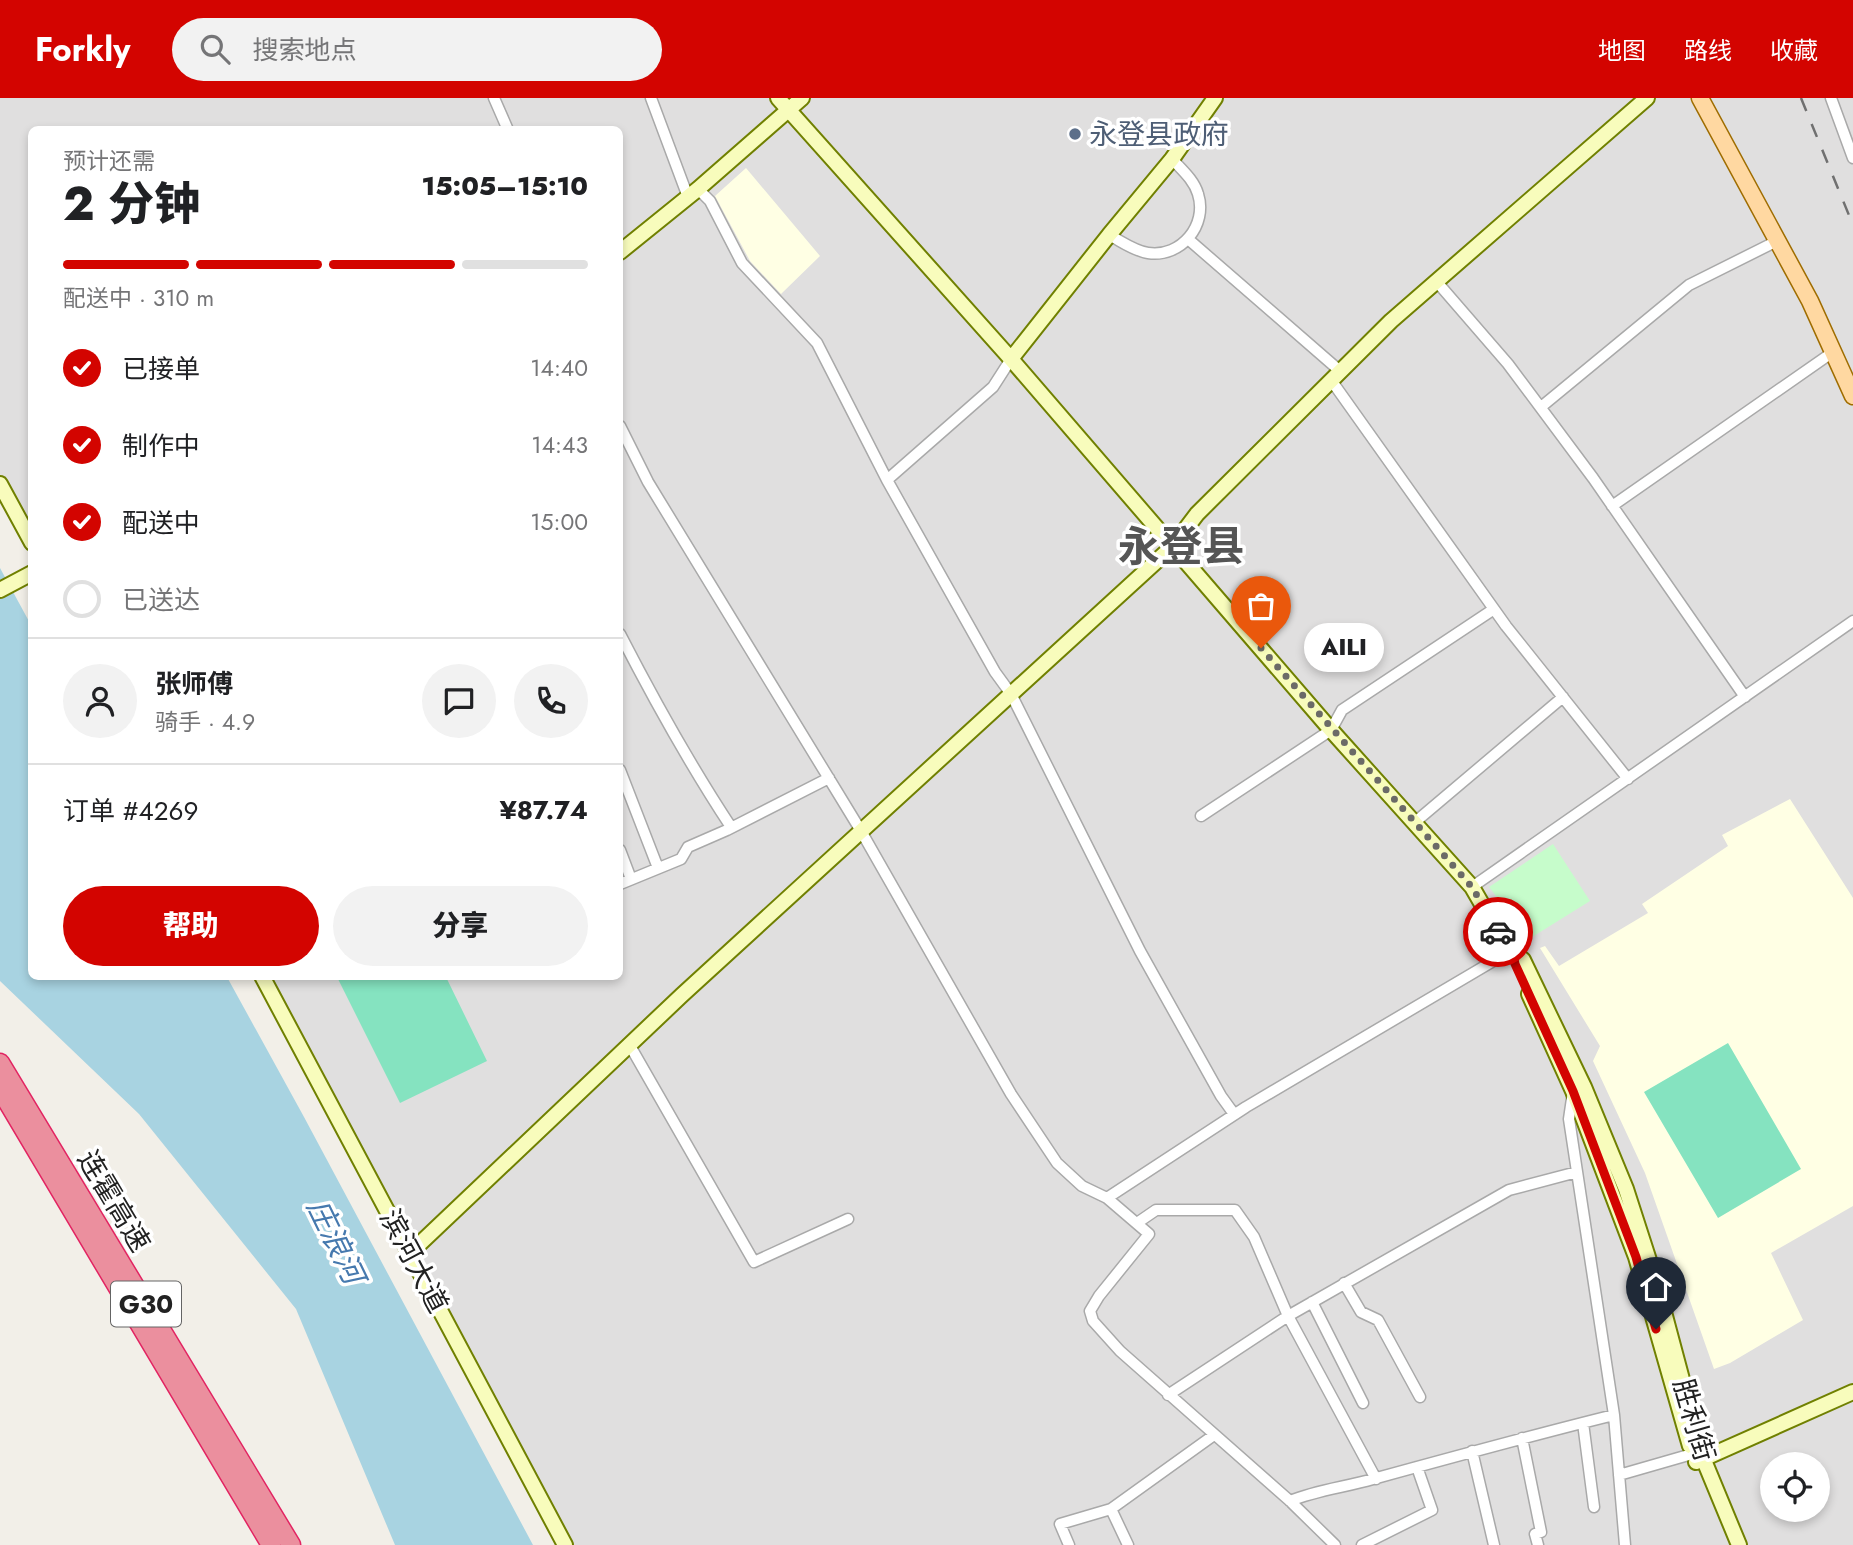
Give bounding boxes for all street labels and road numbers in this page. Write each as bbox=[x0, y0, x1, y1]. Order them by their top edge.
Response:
street label: 连霍高速 bbox=[68, 1142, 160, 1260]
street label: 滨河大道 bbox=[370, 1202, 458, 1320]
road number: G30 bbox=[111, 1282, 181, 1326]
street label: 胜利街 bbox=[1663, 1374, 1725, 1466]

